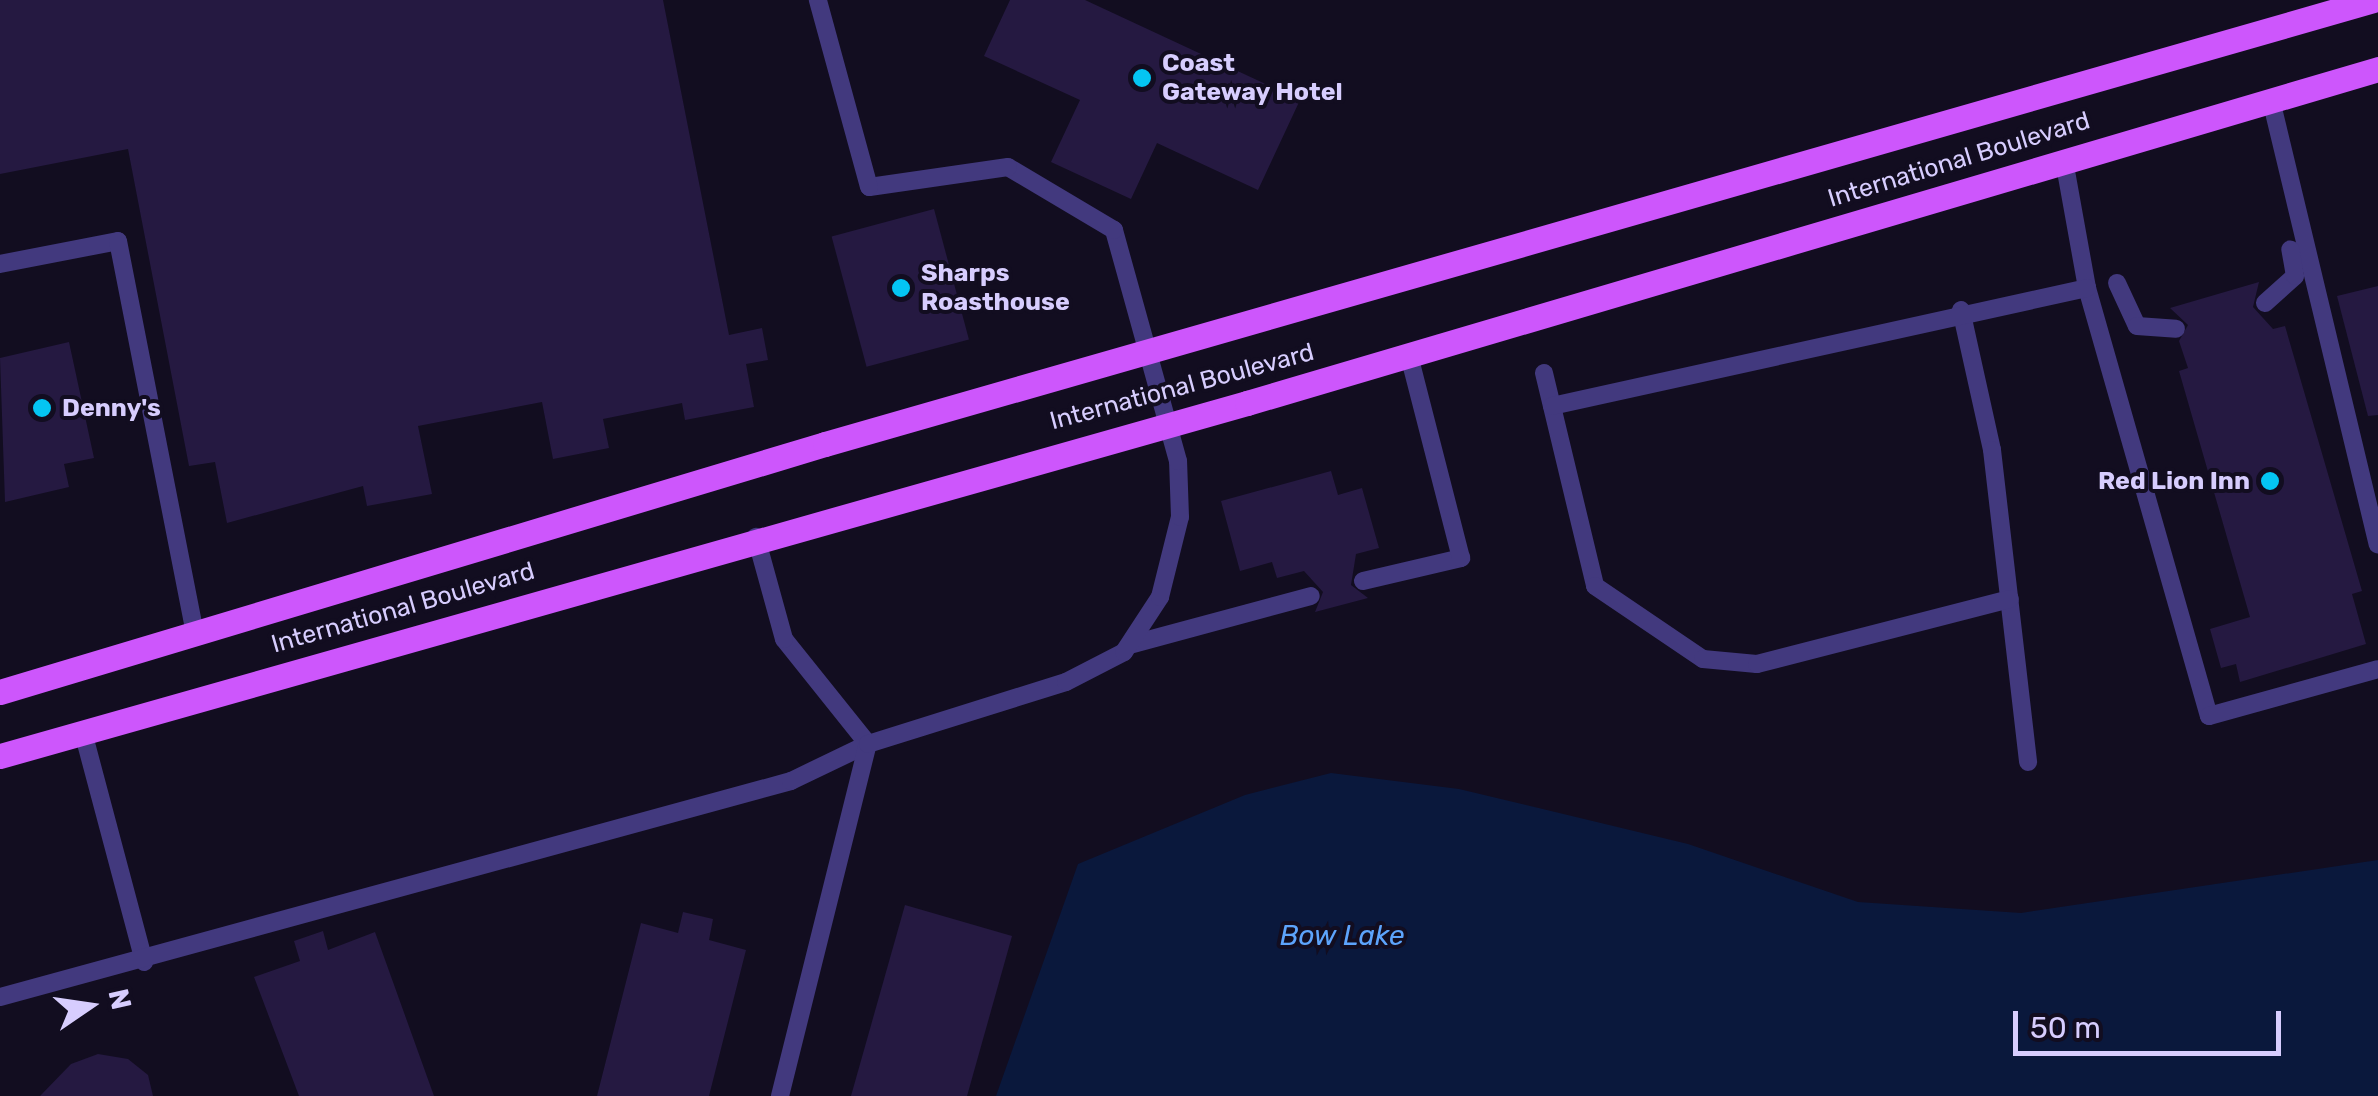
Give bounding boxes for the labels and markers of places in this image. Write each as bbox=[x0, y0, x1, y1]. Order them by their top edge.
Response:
place label: Coast Gateway Hotel bbox=[1162, 49, 1343, 108]
marker: Coast Gateway Hotel bbox=[1131, 67, 1153, 89]
place label: Sharps Roasthouse bbox=[921, 259, 1070, 318]
marker: Sharps Roasthouse bbox=[890, 277, 912, 299]
place label: Denny's bbox=[62, 393, 161, 423]
marker: Denny's bbox=[31, 397, 53, 419]
place label: Red Lion Inn bbox=[2098, 466, 2250, 496]
marker: Red Lion Inn bbox=[2259, 470, 2281, 492]

